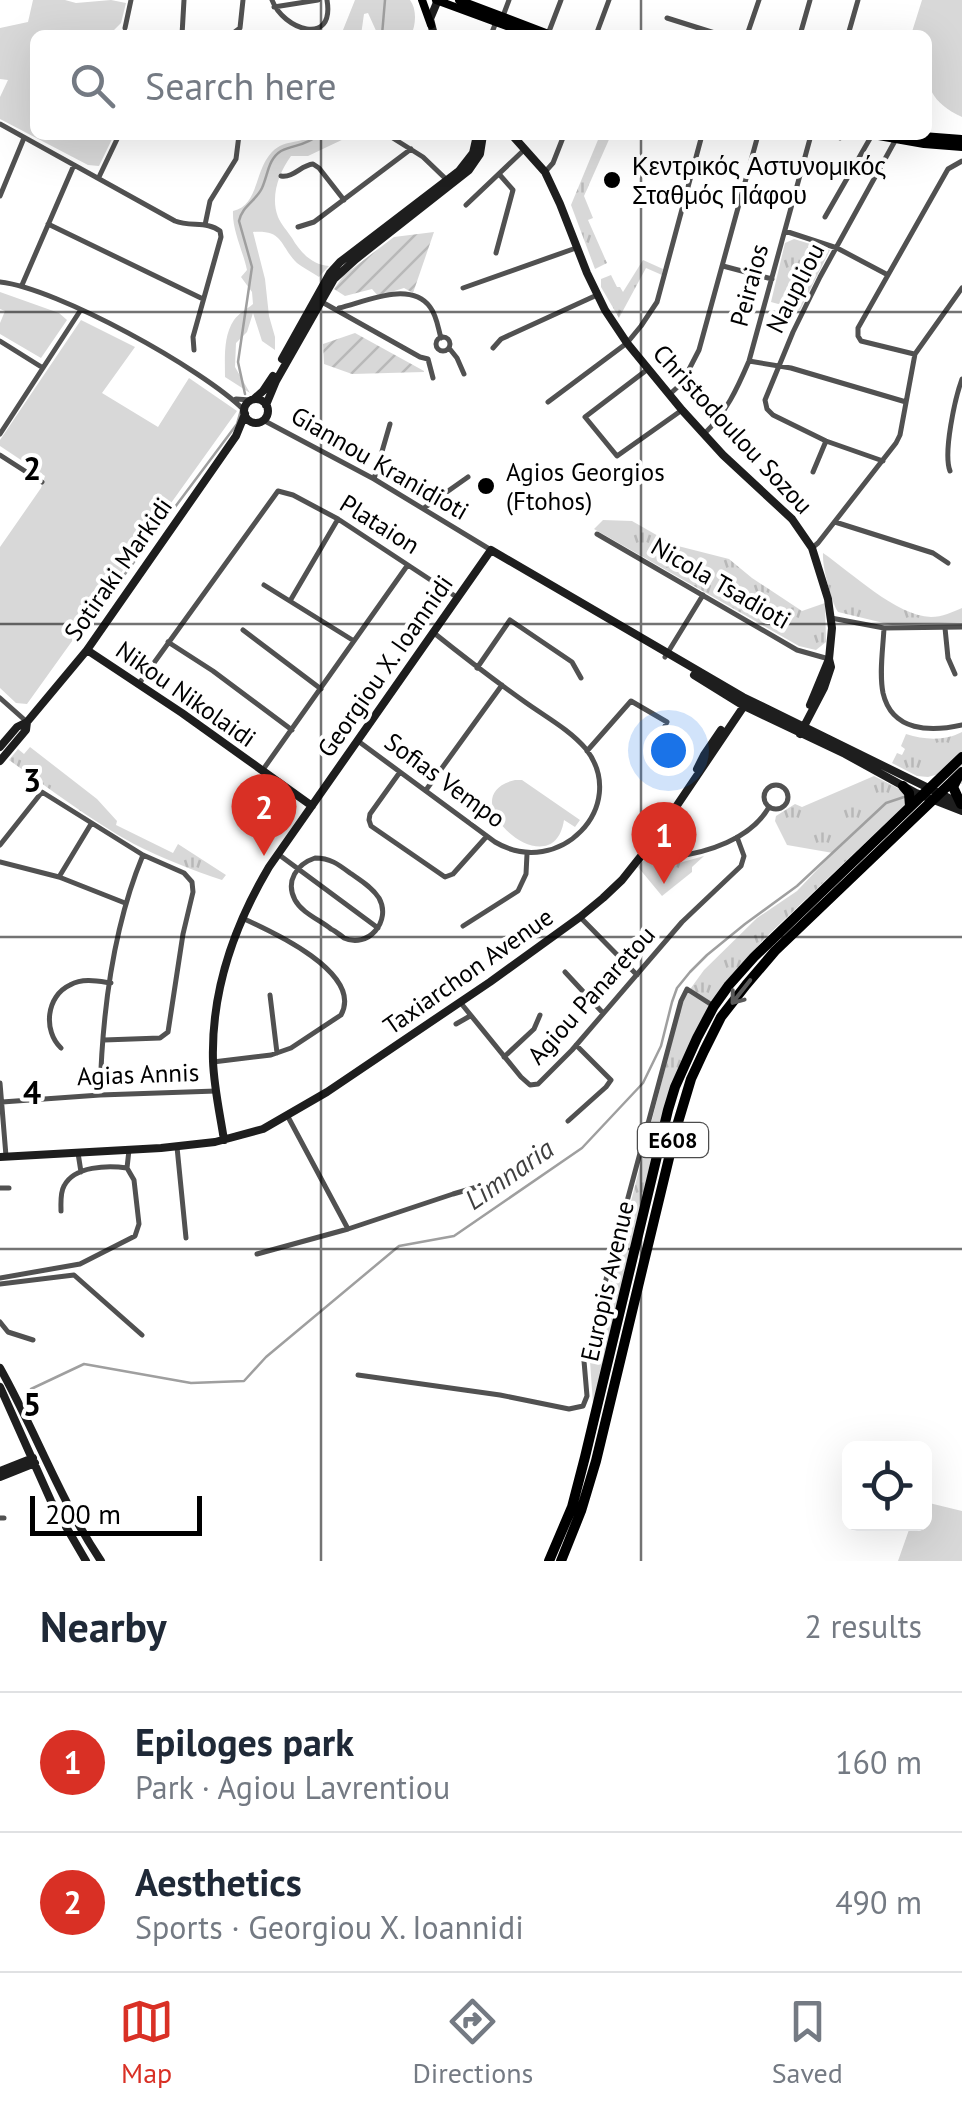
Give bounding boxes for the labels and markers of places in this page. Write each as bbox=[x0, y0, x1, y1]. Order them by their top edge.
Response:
place label: Κεντρικός Αστυνομικός Σταθμός Πάφου bbox=[632, 150, 886, 211]
marker: Κεντρικός Αστυνομικός Σταθμός Πάφου bbox=[601, 169, 623, 191]
place label: Agios Georgios (Ftohos) bbox=[506, 456, 665, 517]
marker: Agios Georgios (Ftohos) bbox=[475, 475, 497, 497]
pin: 2 bbox=[232, 774, 296, 856]
pin: 1 bbox=[632, 802, 696, 884]

